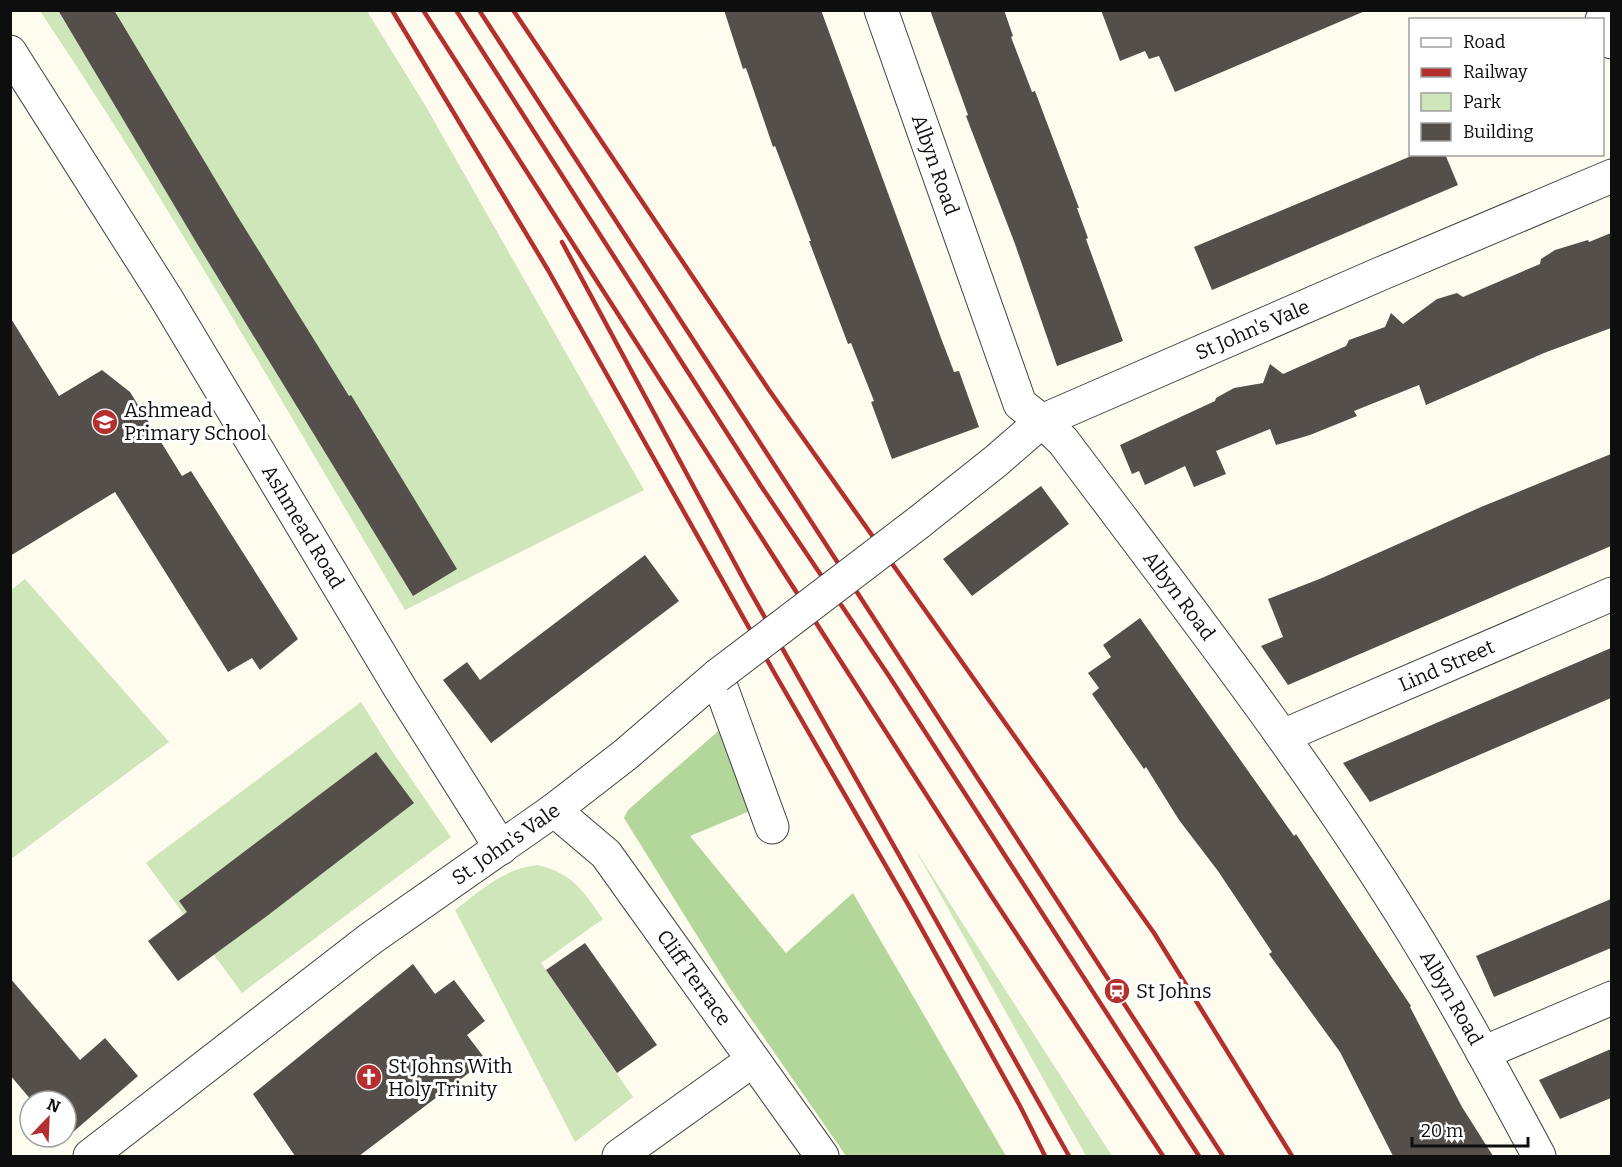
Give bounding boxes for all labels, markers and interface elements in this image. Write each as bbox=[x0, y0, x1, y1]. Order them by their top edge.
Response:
legend bbox=[1409, 18, 1604, 156]
text: Road bbox=[1463, 31, 1506, 53]
text: Railway bbox=[1463, 61, 1528, 83]
text: Park bbox=[1463, 91, 1502, 113]
street label: Albyn Road bbox=[907, 111, 964, 218]
text: Building bbox=[1463, 121, 1534, 143]
street label: St John's Vale bbox=[1192, 294, 1313, 365]
place label: Ashmead Primary School bbox=[124, 398, 267, 445]
school or university icon: Ashmead Primary School bbox=[90, 407, 120, 437]
street label: Ashmead Road bbox=[257, 461, 350, 593]
street label: Albyn Road bbox=[1138, 546, 1220, 645]
street label: Lind Street bbox=[1395, 634, 1498, 697]
street label: St. John's Vale bbox=[447, 798, 564, 890]
street label: Cliff Terrace bbox=[652, 925, 737, 1030]
street label: Albyn Road bbox=[1415, 946, 1488, 1049]
station icon: St Johns bbox=[1102, 976, 1132, 1006]
place label: St Johns bbox=[1136, 979, 1212, 1003]
place label: St Johns With Holy Trinity bbox=[388, 1054, 513, 1101]
church icon: St Johns With Holy Trinity bbox=[354, 1062, 384, 1092]
north arrow bbox=[18, 1089, 78, 1149]
text: N bbox=[44, 1094, 63, 1117]
scale bar bbox=[1412, 1110, 1528, 1148]
text: 20 m bbox=[1421, 1120, 1463, 1142]

